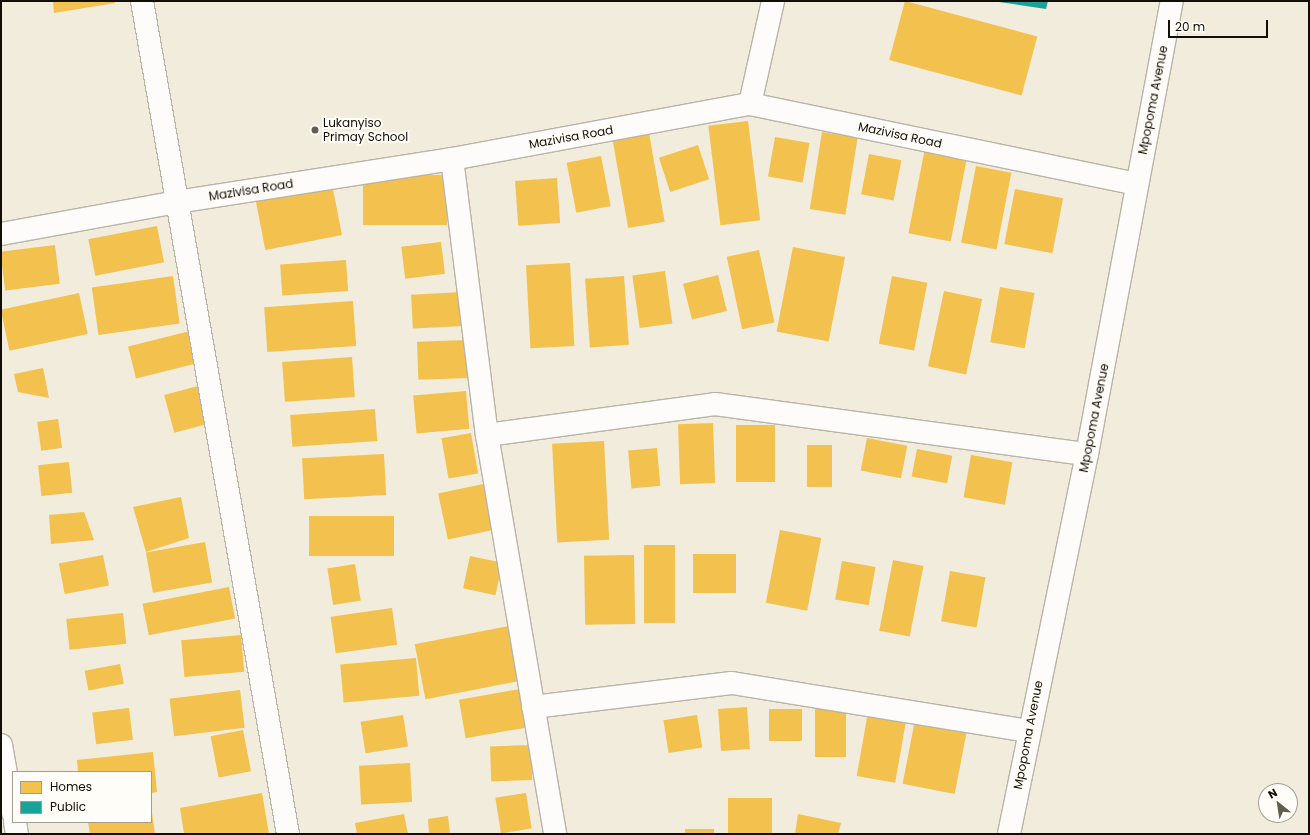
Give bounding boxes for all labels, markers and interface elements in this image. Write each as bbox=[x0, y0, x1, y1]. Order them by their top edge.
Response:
scale bar bbox=[1170, 12, 1270, 38]
text: 20 m bbox=[1175, 18, 1205, 35]
street label: Mpopoma Avenue bbox=[1135, 44, 1171, 156]
place label: Lukanyiso Primay School bbox=[323, 116, 408, 144]
street label: Mazivisa Road bbox=[857, 119, 943, 151]
street label: Mazivisa Road bbox=[528, 123, 614, 151]
marker: Lukanyiso Primay School bbox=[310, 125, 320, 135]
street label: Mazivisa Road bbox=[208, 176, 294, 204]
street label: Mpopoma Avenue bbox=[1076, 362, 1112, 474]
street label: Mpopoma Avenue bbox=[1010, 679, 1046, 791]
legend bbox=[12, 771, 152, 823]
text: Homes bbox=[50, 778, 92, 795]
north arrow bbox=[1258, 783, 1298, 823]
text: N bbox=[1265, 784, 1280, 802]
text: Public bbox=[50, 798, 86, 815]

